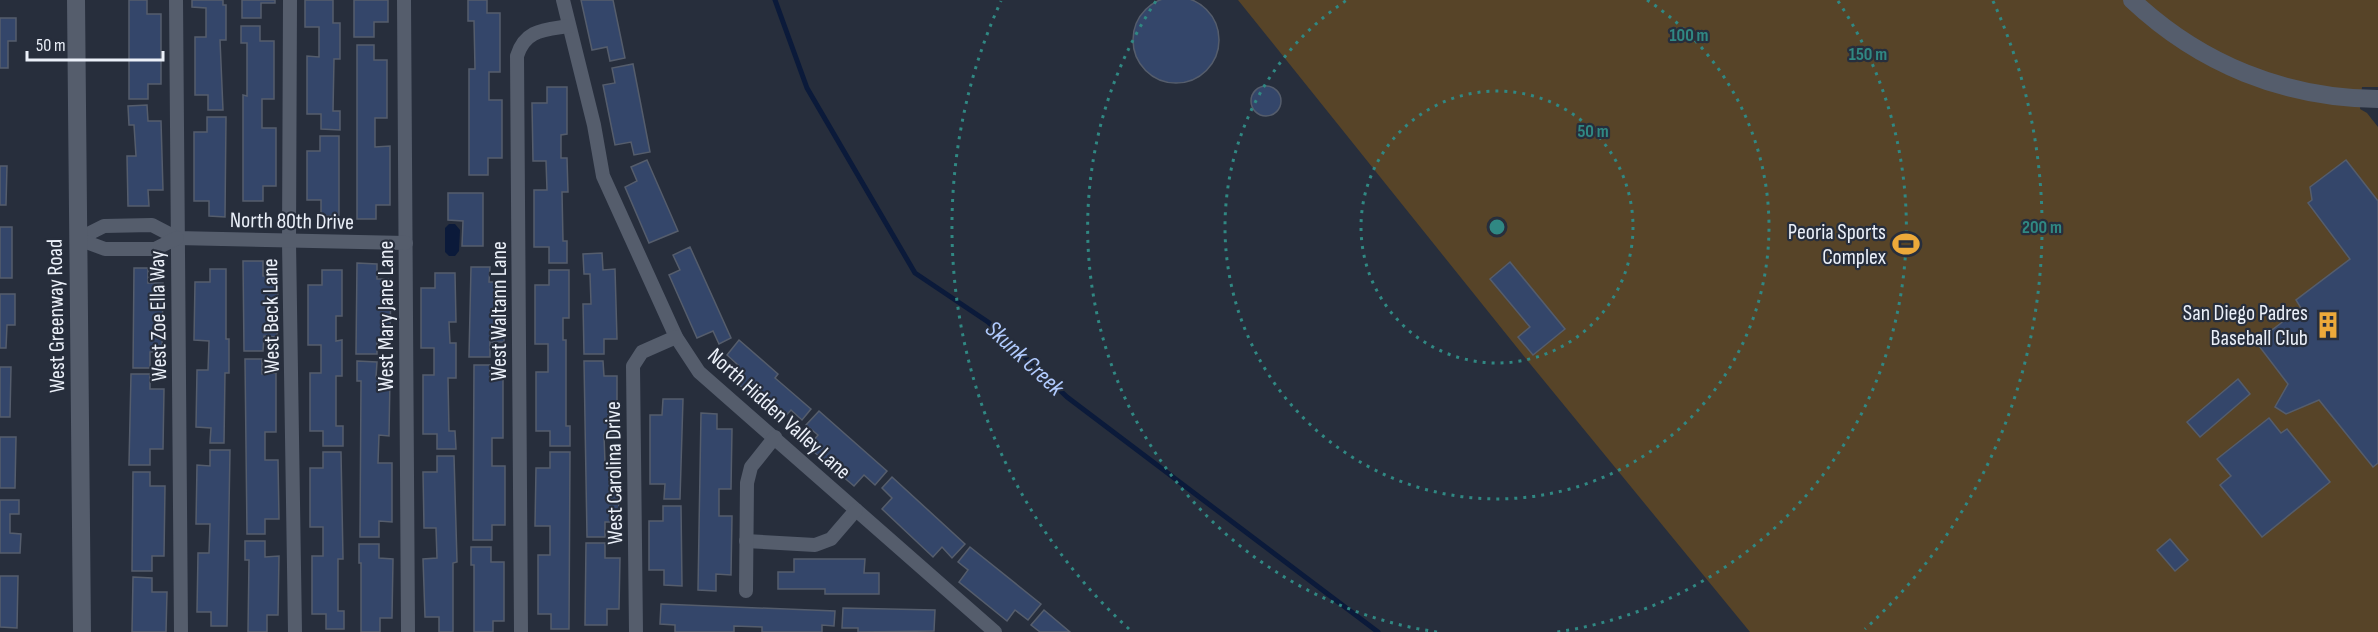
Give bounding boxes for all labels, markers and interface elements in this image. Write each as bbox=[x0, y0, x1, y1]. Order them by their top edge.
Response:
scale bar bbox=[27, 24, 164, 62]
text: 100 m bbox=[1670, 25, 1709, 46]
text: 50 m bbox=[36, 35, 66, 56]
text: 150 m bbox=[1849, 44, 1887, 65]
text: 50 m bbox=[1577, 121, 1609, 142]
street label: North 80th Drive bbox=[230, 207, 354, 236]
centre of rings bbox=[1487, 217, 1507, 237]
text: 200 m bbox=[2022, 217, 2062, 238]
place label: Peoria Sports Complex bbox=[1788, 219, 1887, 271]
sports icon: Peoria Sports Complex bbox=[1891, 229, 1921, 259]
street label: West Greenway Road bbox=[42, 239, 71, 393]
street label: West Mary Jane Lane bbox=[373, 241, 400, 391]
street label: West Waltann Lane bbox=[486, 241, 513, 381]
street label: West Zoe Ella Way bbox=[144, 250, 173, 382]
street label: West Beck Lane bbox=[257, 258, 286, 374]
place label: San Diego Padres Baseball Club bbox=[2183, 300, 2308, 352]
building icon: San Diego Padres Baseball Club bbox=[2313, 310, 2343, 340]
water label: Skunk Creek bbox=[979, 315, 1071, 403]
street label: North Hidden Valley Lane bbox=[702, 343, 856, 485]
street label: West Carolina Drive bbox=[600, 401, 629, 545]

